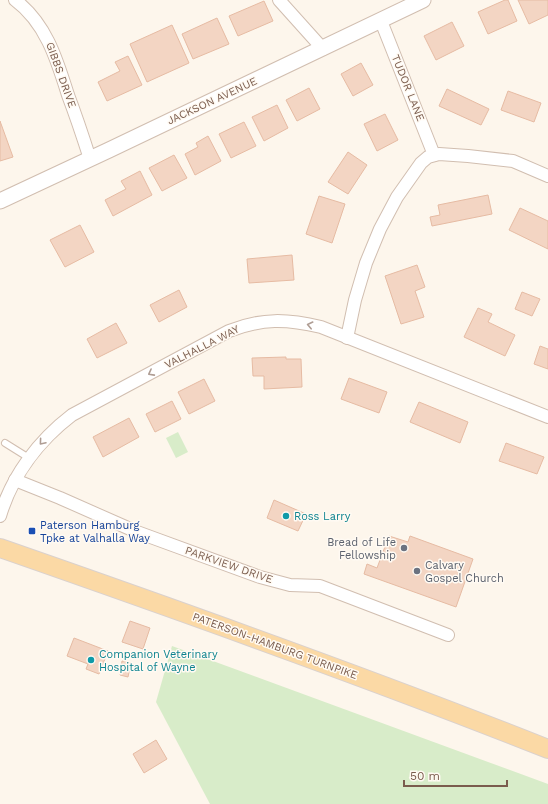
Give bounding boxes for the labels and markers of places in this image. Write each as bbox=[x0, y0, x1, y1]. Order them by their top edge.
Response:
place label: Ross Larry bbox=[294, 510, 351, 523]
marker: Ross Larry bbox=[281, 511, 291, 521]
place label: Paterson Hamburg Tpke at Valhalla Way bbox=[40, 519, 150, 545]
marker: Paterson Hamburg Tpke at Valhalla Way bbox=[27, 526, 37, 536]
place label: Bread of Life Fellowship bbox=[327, 536, 396, 562]
marker: Bread of Life Fellowship bbox=[399, 543, 409, 553]
place label: Calvary Gospel Church bbox=[425, 559, 504, 585]
marker: Calvary Gospel Church bbox=[412, 566, 422, 576]
place label: Companion Veterinary Hospital of Wayne bbox=[99, 648, 218, 674]
marker: Companion Veterinary Hospital of Wayne bbox=[86, 655, 96, 665]

